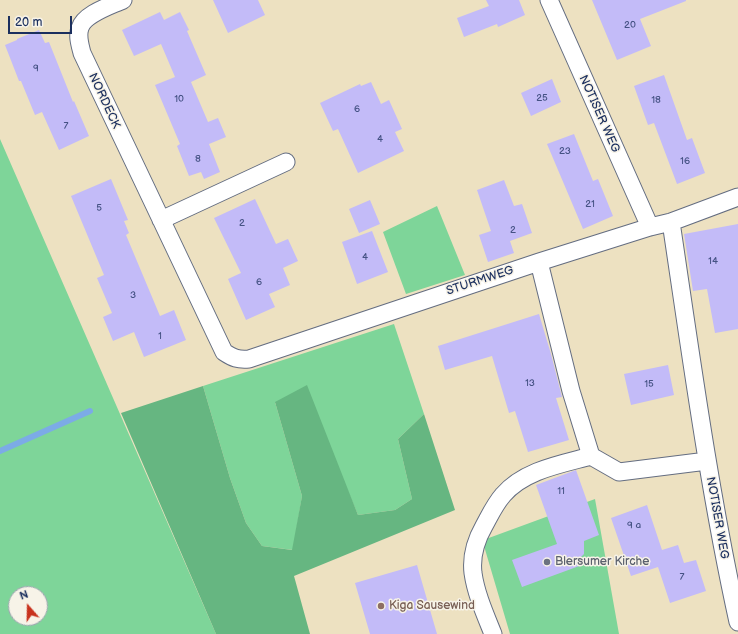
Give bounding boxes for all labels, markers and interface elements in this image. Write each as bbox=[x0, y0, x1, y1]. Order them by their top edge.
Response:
scale bar bbox=[10, 8, 74, 34]
text: 20 m bbox=[15, 15, 42, 30]
house number: 20 bbox=[624, 19, 636, 31]
house number: 9 bbox=[33, 62, 39, 74]
street label: NORDECK bbox=[85, 71, 123, 131]
street label: NOTISER WEG bbox=[576, 73, 622, 155]
house number: 25 bbox=[536, 92, 548, 104]
house number: 10 bbox=[174, 93, 184, 105]
house number: 18 bbox=[651, 94, 661, 106]
house number: 6 bbox=[354, 103, 360, 115]
house number: 7 bbox=[64, 120, 68, 132]
house number: 4 bbox=[377, 133, 383, 145]
house number: 23 bbox=[559, 145, 571, 157]
house number: 8 bbox=[195, 153, 201, 165]
house number: 16 bbox=[680, 155, 690, 167]
house number: 21 bbox=[585, 198, 595, 210]
house number: 5 bbox=[96, 202, 102, 214]
house number: 2 bbox=[239, 217, 245, 229]
house number: 2 bbox=[510, 224, 516, 236]
house number: 4 bbox=[362, 251, 368, 263]
house number: 14 bbox=[708, 255, 718, 267]
street label: STURMWEG bbox=[445, 263, 515, 299]
house number: 6 bbox=[256, 276, 262, 288]
house number: 3 bbox=[130, 289, 136, 301]
house number: 1 bbox=[158, 330, 162, 342]
house number: 13 bbox=[525, 377, 535, 389]
house number: 15 bbox=[644, 378, 654, 390]
street label: NOTISER WEG bbox=[703, 476, 731, 560]
house number: 11 bbox=[557, 485, 565, 497]
house number: 9 a bbox=[627, 519, 641, 531]
place label: Blersumer Kirche bbox=[555, 555, 649, 569]
marker: Blersumer Kirche bbox=[542, 557, 552, 567]
house number: 7 bbox=[680, 571, 684, 583]
north arrow bbox=[8, 586, 48, 626]
text: N bbox=[18, 588, 30, 603]
place label: Kiga Sausewind bbox=[389, 599, 475, 613]
marker: Kiga Sausewind bbox=[376, 601, 386, 611]

